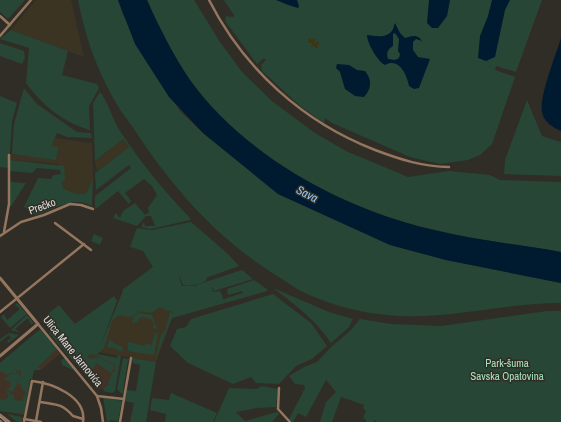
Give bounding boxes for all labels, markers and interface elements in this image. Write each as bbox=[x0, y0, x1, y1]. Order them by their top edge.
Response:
water label: Sava bbox=[293, 182, 321, 206]
street label: Prečko bbox=[26, 195, 58, 217]
street label: Ulica Mane Jarnovića bbox=[40, 313, 106, 389]
park label: Park-šuma Savska Opatovina bbox=[470, 356, 544, 383]

